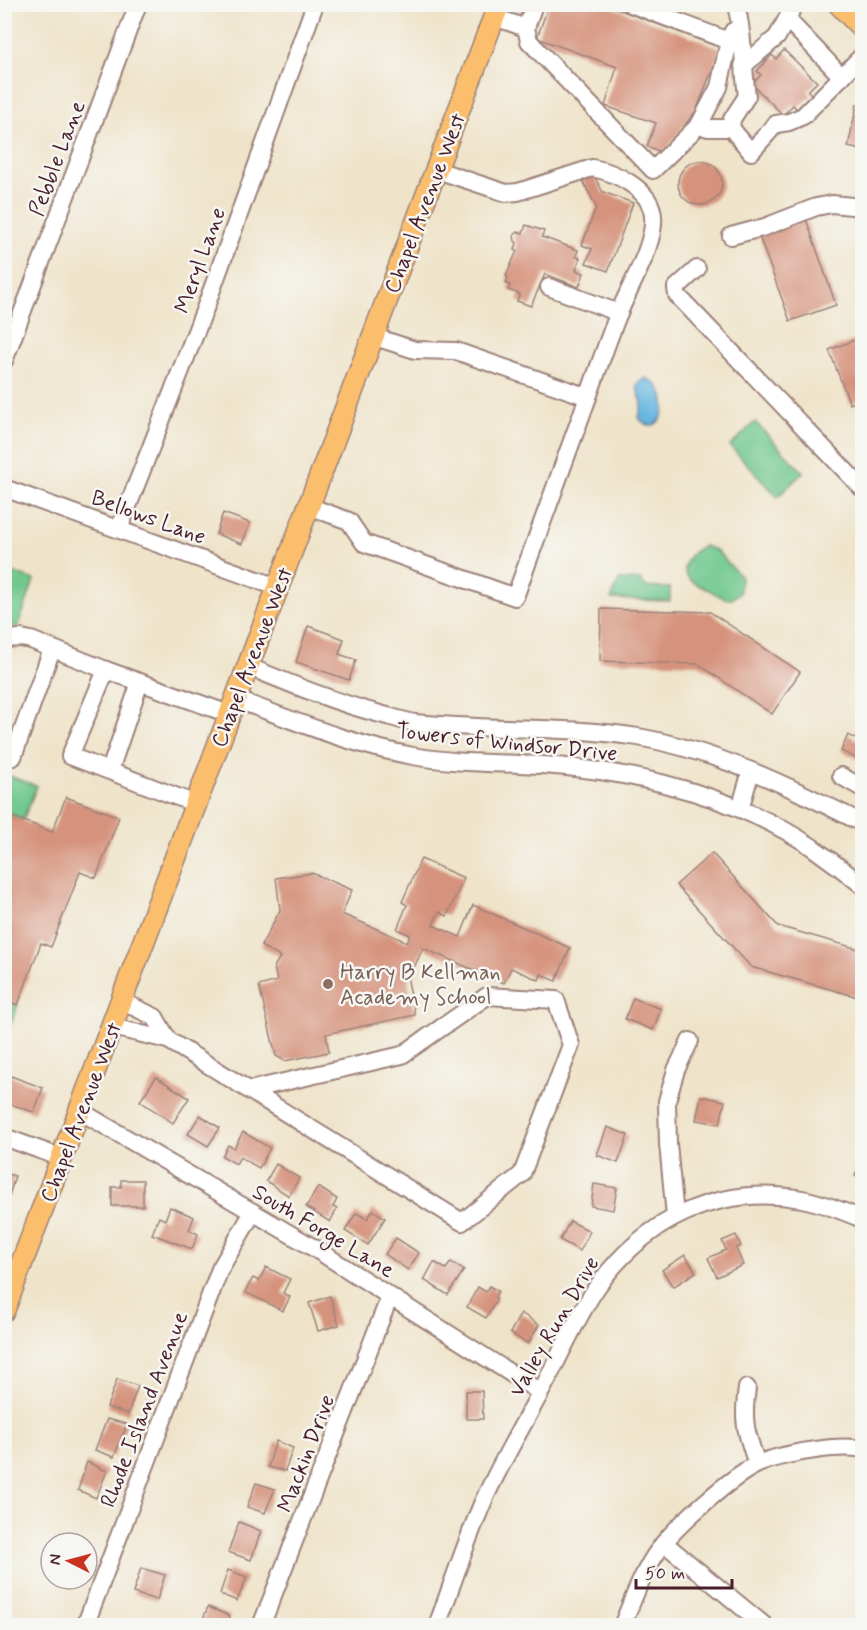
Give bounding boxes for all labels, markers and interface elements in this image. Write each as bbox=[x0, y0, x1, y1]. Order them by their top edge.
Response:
street label: Pebble Lane bbox=[23, 97, 93, 220]
street label: Chapel Avenue West bbox=[379, 110, 473, 298]
street label: Meryl Lane bbox=[169, 204, 233, 317]
street label: Bellows Lane bbox=[87, 484, 209, 552]
street label: Chapel Avenue West bbox=[206, 564, 300, 752]
street label: Towers of Windsor Drive bbox=[395, 717, 619, 769]
place label: Harry B Kellman Academy School bbox=[340, 959, 501, 1012]
marker: Harry B Kellman Academy School bbox=[321, 977, 335, 991]
street label: Chapel Avenue West bbox=[35, 1019, 129, 1207]
street label: South Forge Lane bbox=[245, 1178, 399, 1288]
street label: Valley Run Drive bbox=[503, 1252, 606, 1402]
street label: Rhode Island Avenue bbox=[95, 1308, 195, 1512]
street label: Mackin Drive bbox=[272, 1391, 342, 1517]
north arrow bbox=[39, 1531, 99, 1591]
scale bar bbox=[636, 1552, 732, 1590]
text: N bbox=[45, 1553, 67, 1566]
text: 50 m bbox=[645, 1562, 685, 1586]

